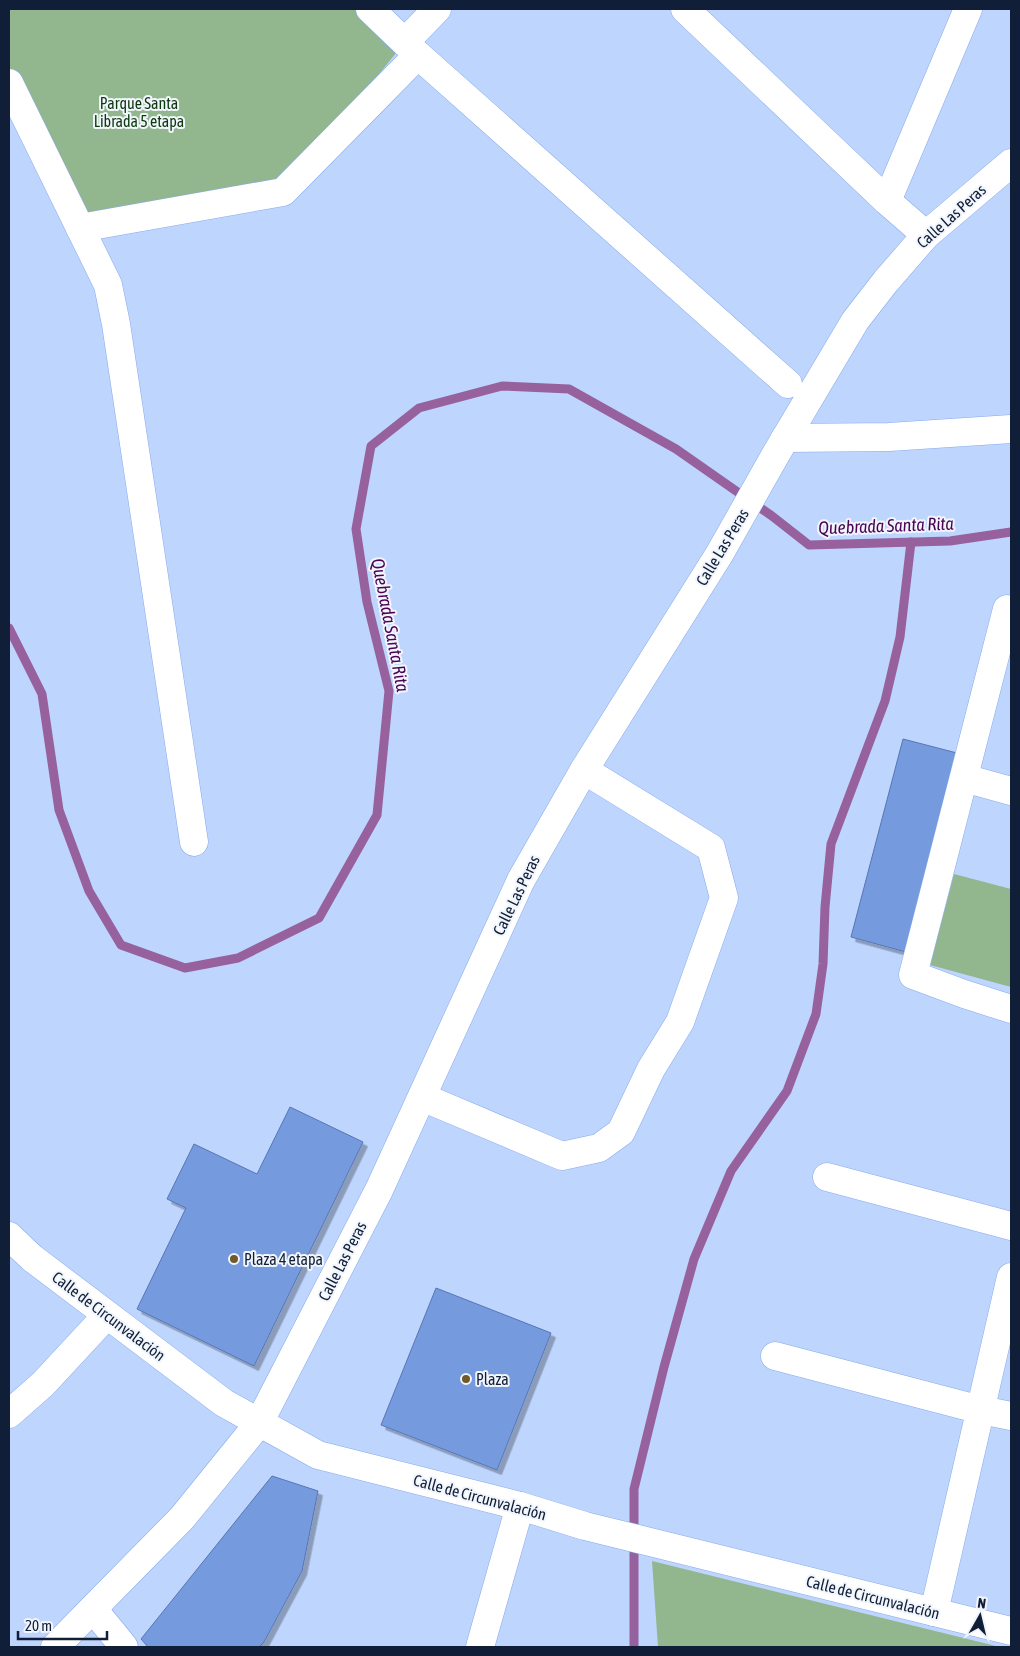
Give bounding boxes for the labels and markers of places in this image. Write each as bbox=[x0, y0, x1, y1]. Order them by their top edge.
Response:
place label: Plaza 4 etapa bbox=[244, 1250, 323, 1269]
marker: Plaza 4 etapa bbox=[228, 1253, 240, 1265]
place label: Plaza bbox=[476, 1370, 509, 1388]
marker: Plaza bbox=[460, 1373, 472, 1385]

